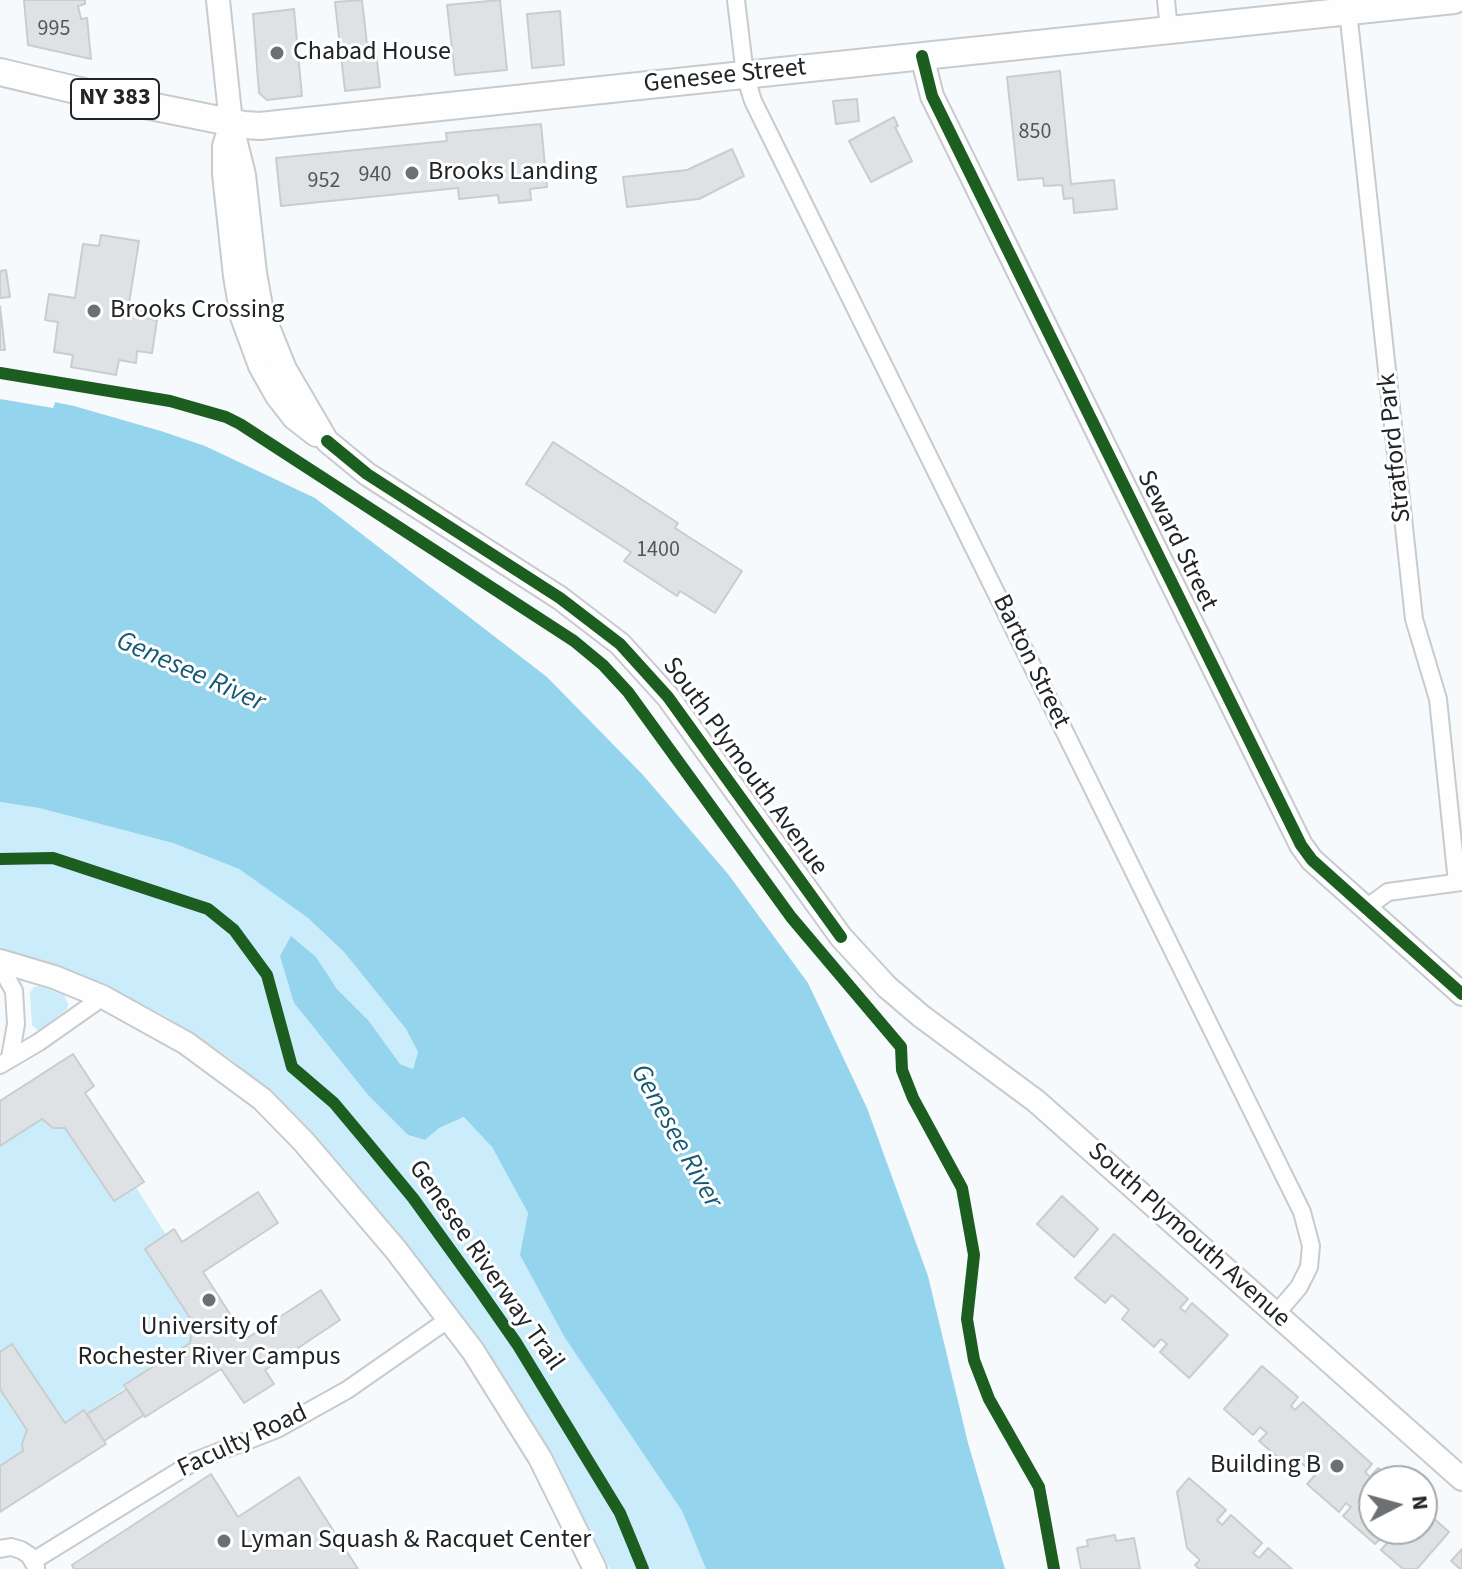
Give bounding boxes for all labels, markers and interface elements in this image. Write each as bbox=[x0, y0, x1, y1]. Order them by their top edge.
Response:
house number: 995 bbox=[38, 17, 70, 43]
place label: Chabad House bbox=[293, 37, 451, 69]
marker: Chabad House bbox=[268, 44, 286, 62]
street label: Genesee Street bbox=[642, 53, 808, 101]
road number: NY 383 bbox=[71, 79, 159, 119]
house number: 850 bbox=[1019, 120, 1051, 146]
place label: Brooks Landing bbox=[428, 157, 597, 189]
house number: 940 bbox=[359, 163, 391, 189]
marker: Brooks Landing bbox=[403, 164, 421, 182]
house number: 952 bbox=[308, 169, 340, 195]
place label: Brooks Crossing bbox=[110, 295, 284, 327]
marker: Brooks Crossing bbox=[85, 302, 103, 320]
street label: Stratford Park bbox=[1373, 372, 1419, 524]
street label: Seward Street bbox=[1129, 466, 1223, 616]
house number: 1400 bbox=[636, 538, 680, 564]
street label: Barton Street bbox=[984, 590, 1076, 734]
water label: Genesee River bbox=[110, 625, 270, 721]
street label: South Plymouth Avenue bbox=[654, 652, 834, 882]
water label: Genesee River bbox=[622, 1059, 728, 1215]
street label: South Plymouth Avenue bbox=[1080, 1137, 1296, 1335]
street label: Genesee Riverway Trail bbox=[401, 1155, 569, 1377]
marker: University of Rochester River Campus bbox=[200, 1291, 218, 1309]
place label: University of Rochester River Campus bbox=[78, 1312, 340, 1374]
street label: Faculty Road bbox=[173, 1398, 313, 1486]
place label: Building B bbox=[1210, 1450, 1321, 1482]
marker: Building B bbox=[1328, 1457, 1346, 1475]
north arrow bbox=[1358, 1465, 1438, 1545]
text: N bbox=[1403, 1494, 1437, 1512]
place label: Lyman Squash & Racquet Center bbox=[240, 1525, 591, 1557]
marker: Lyman Squash & Racquet Center bbox=[215, 1532, 233, 1550]

